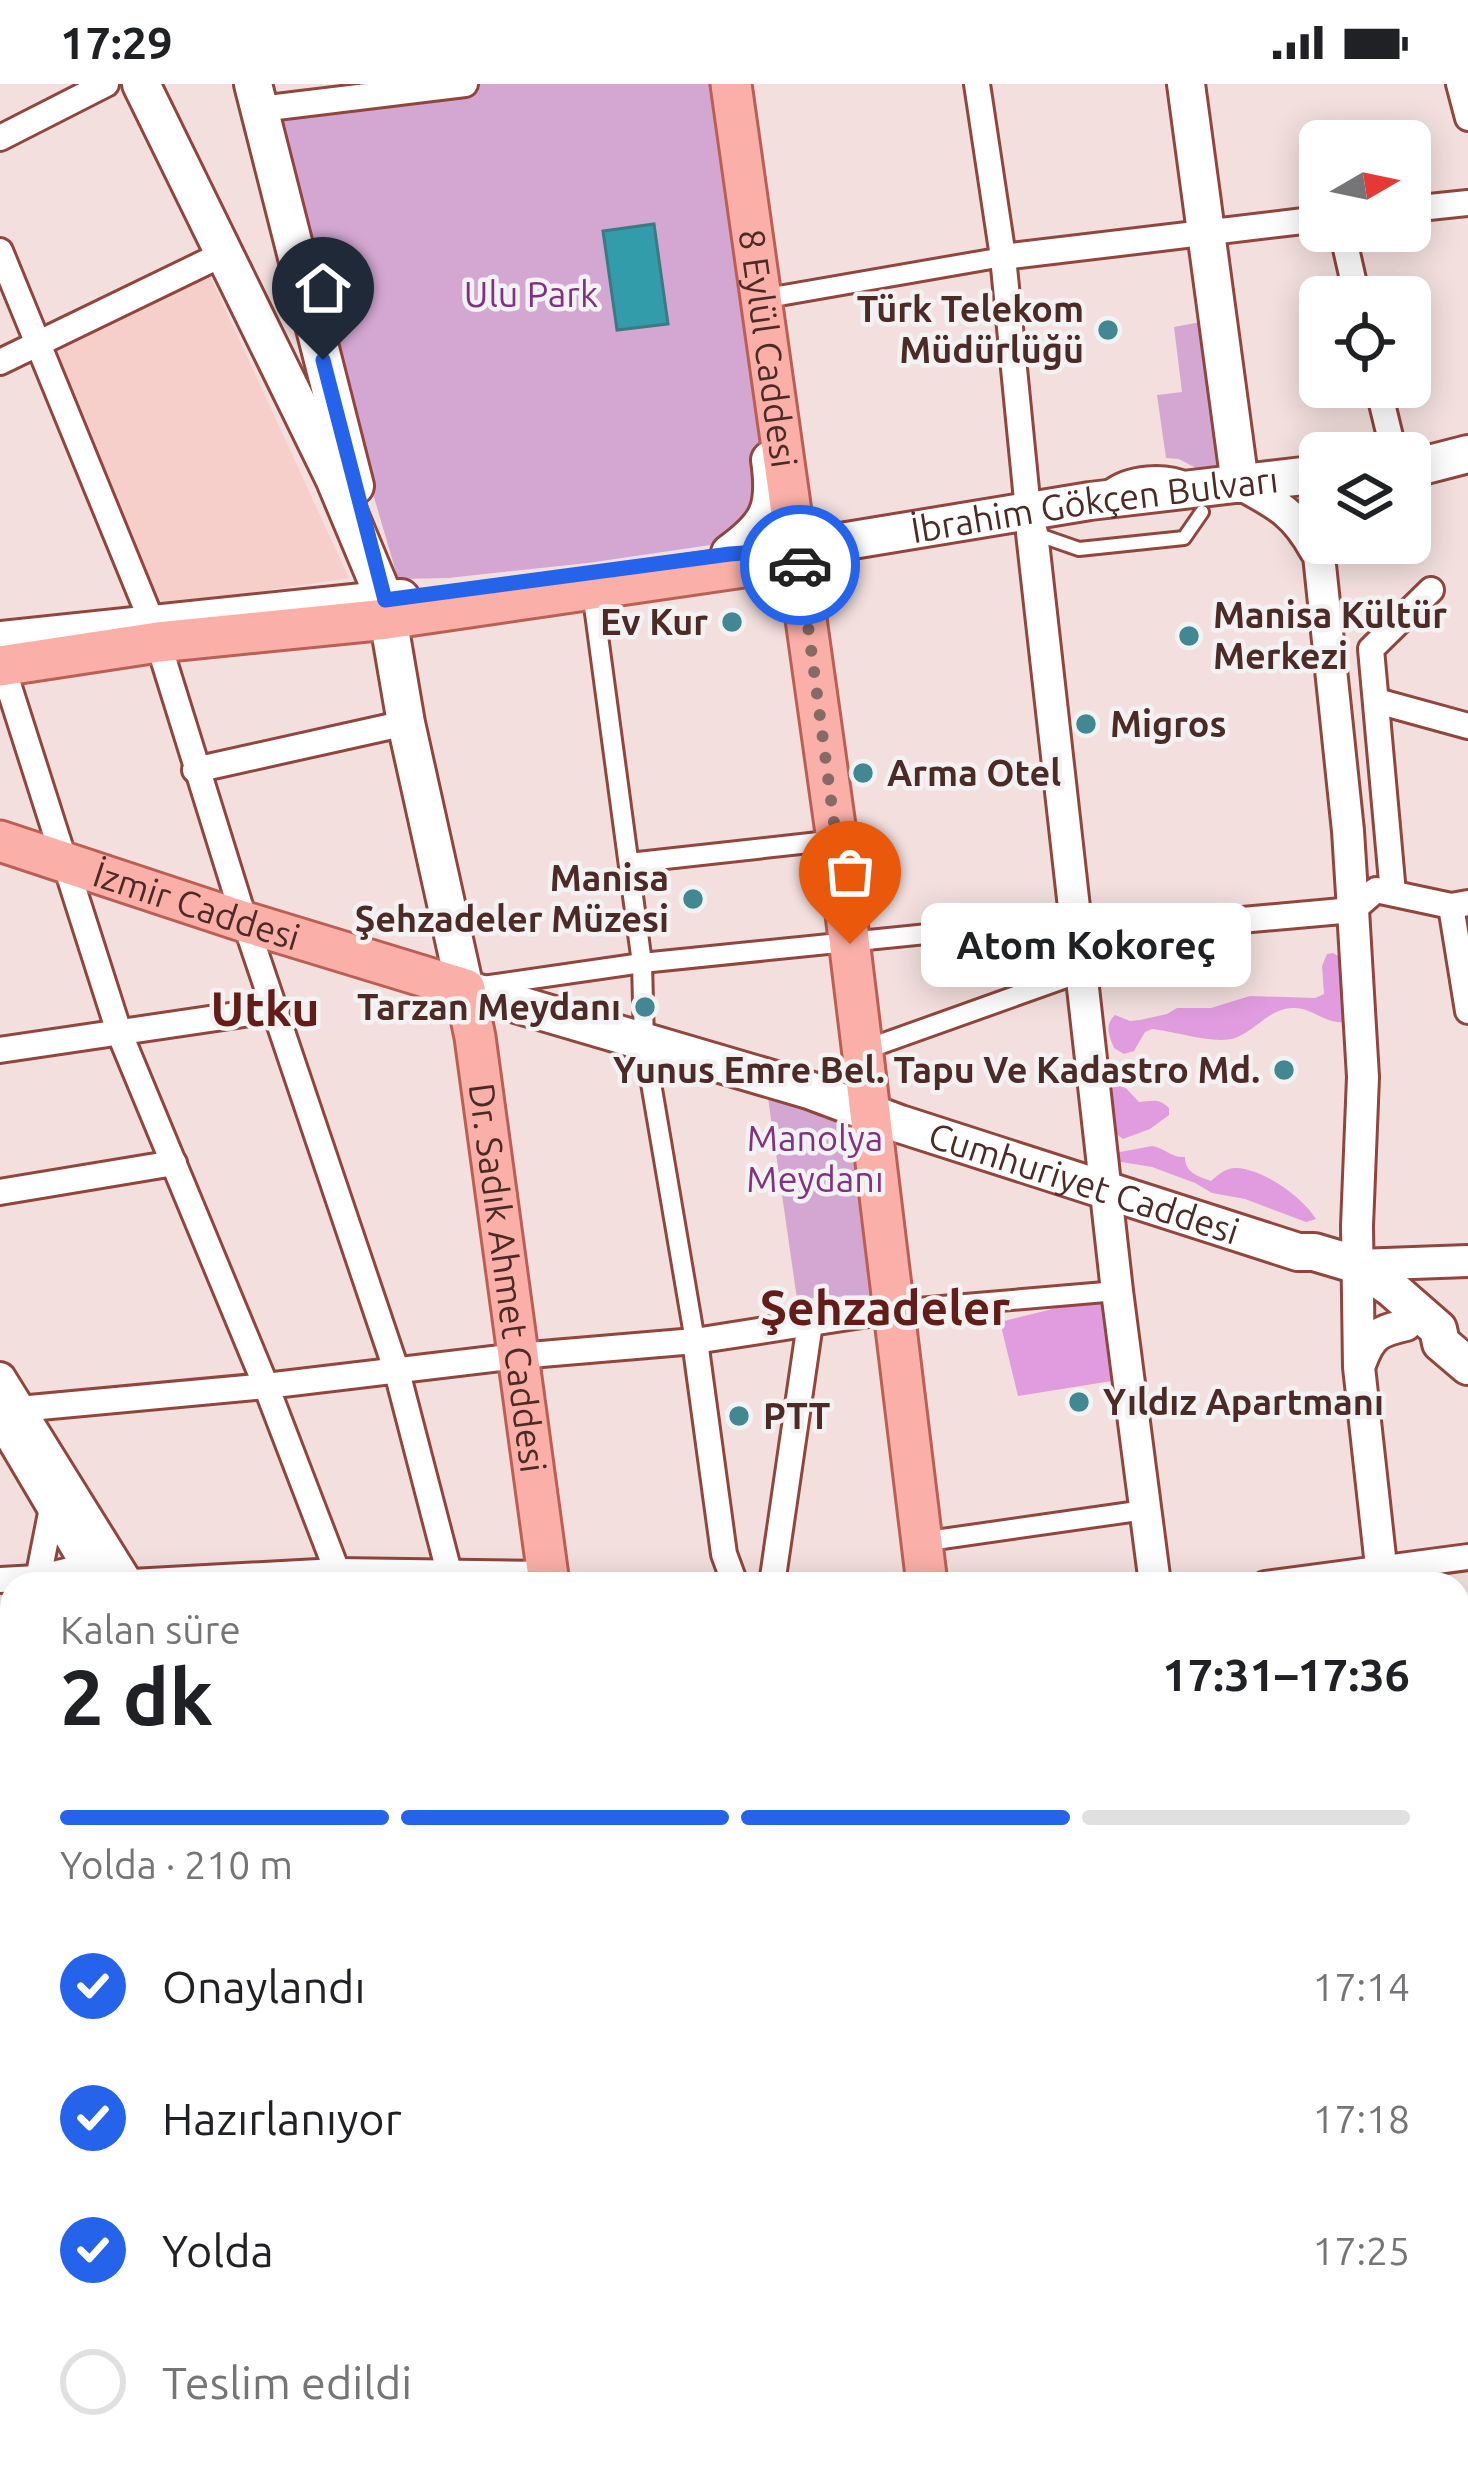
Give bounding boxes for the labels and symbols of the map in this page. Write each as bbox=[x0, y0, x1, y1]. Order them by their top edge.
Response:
north arrow bbox=[1299, 120, 1431, 252]
street label: 8 Eylül Caddesi bbox=[732, 226, 806, 470]
pin bbox=[272, 237, 374, 360]
park label: Ulu Park bbox=[464, 273, 598, 314]
place label: Türk Telekom Müdürlüğü bbox=[857, 288, 1084, 370]
marker: Türk Telekom Müdürlüğü bbox=[1095, 317, 1121, 343]
street label: İbrahim Gökçen Bulvarı bbox=[908, 458, 1280, 550]
courier bbox=[740, 505, 860, 625]
place label: Manisa Kültür Merkezi bbox=[1213, 594, 1447, 676]
place label: Ev Kur bbox=[600, 601, 708, 642]
marker: Ev Kur bbox=[719, 609, 745, 635]
marker: Manisa Kültür Merkezi bbox=[1176, 623, 1202, 649]
place label: Migros bbox=[1110, 703, 1226, 744]
marker: Migros bbox=[1073, 711, 1099, 737]
place label: Arma Otel bbox=[887, 752, 1061, 793]
marker: Arma Otel bbox=[850, 760, 876, 786]
pin bbox=[799, 821, 901, 944]
street label: İzmir Caddesi bbox=[88, 852, 305, 958]
place label: Manisa Şehzadeler Müzesi bbox=[355, 857, 669, 940]
marker: Manisa Şehzadeler Müzesi bbox=[680, 886, 706, 912]
callout: Atom Kokoreç bbox=[922, 902, 1252, 986]
district label: Utku bbox=[211, 981, 319, 1035]
place label: Tarzan Meydanı bbox=[357, 986, 621, 1027]
marker: Tarzan Meydanı bbox=[632, 994, 658, 1020]
place label: Yunus Emre Bel. Tapu Ve Kadastro Md. bbox=[613, 1049, 1260, 1090]
marker: Yunus Emre Bel. Tapu Ve Kadastro Md. bbox=[1271, 1057, 1297, 1083]
street label: Dr. Sadık Ahmet Caddesi bbox=[461, 1080, 555, 1475]
street label: Cumhuriyet Caddesi bbox=[924, 1114, 1244, 1252]
park label: Manolya Meydanı bbox=[746, 1117, 884, 1199]
district label: Şehzadeler bbox=[760, 1280, 1010, 1335]
place label: Yıldız Apartmanı bbox=[1103, 1381, 1384, 1422]
marker: Yıldız Apartmanı bbox=[1066, 1389, 1092, 1415]
place label: PTT bbox=[763, 1395, 830, 1436]
marker: PTT bbox=[726, 1403, 752, 1429]

